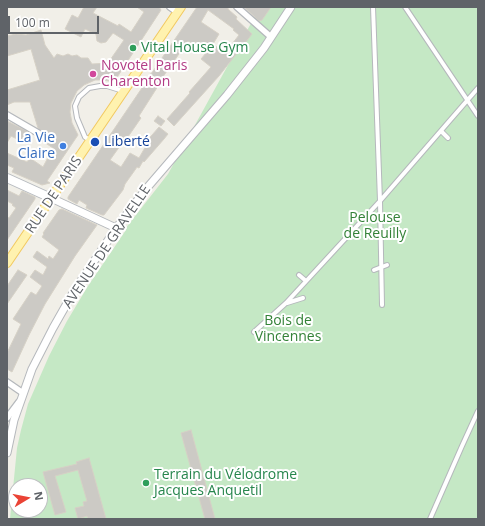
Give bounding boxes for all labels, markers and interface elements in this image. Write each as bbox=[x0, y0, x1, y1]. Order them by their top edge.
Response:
scale bar bbox=[10, 8, 101, 34]
text: 100 m bbox=[15, 14, 50, 31]
place label: Vital House Gym bbox=[141, 40, 248, 56]
marker: Vital House Gym bbox=[128, 43, 138, 53]
place label: Novotel Paris Charenton bbox=[101, 58, 188, 90]
marker: Novotel Paris Charenton bbox=[88, 69, 98, 79]
place label: La Vie Claire bbox=[17, 130, 55, 162]
place label: Liberté bbox=[104, 134, 150, 150]
marker: Liberté bbox=[89, 136, 101, 148]
marker: La Vie Claire bbox=[58, 141, 68, 151]
street label: RUE DE PARIS bbox=[22, 153, 86, 237]
street label: AVENUE DE GRAVELLE bbox=[60, 182, 154, 312]
park label: Pelouse de Reuilly bbox=[344, 210, 406, 242]
park label: Bois de Vincennes bbox=[255, 313, 321, 346]
place label: Terrain du Vélodrome Jacques Anquetil bbox=[154, 467, 297, 500]
north arrow bbox=[8, 478, 48, 518]
marker: Terrain du Vélodrome Jacques Anquetil bbox=[141, 478, 151, 488]
text: N bbox=[31, 490, 47, 502]

